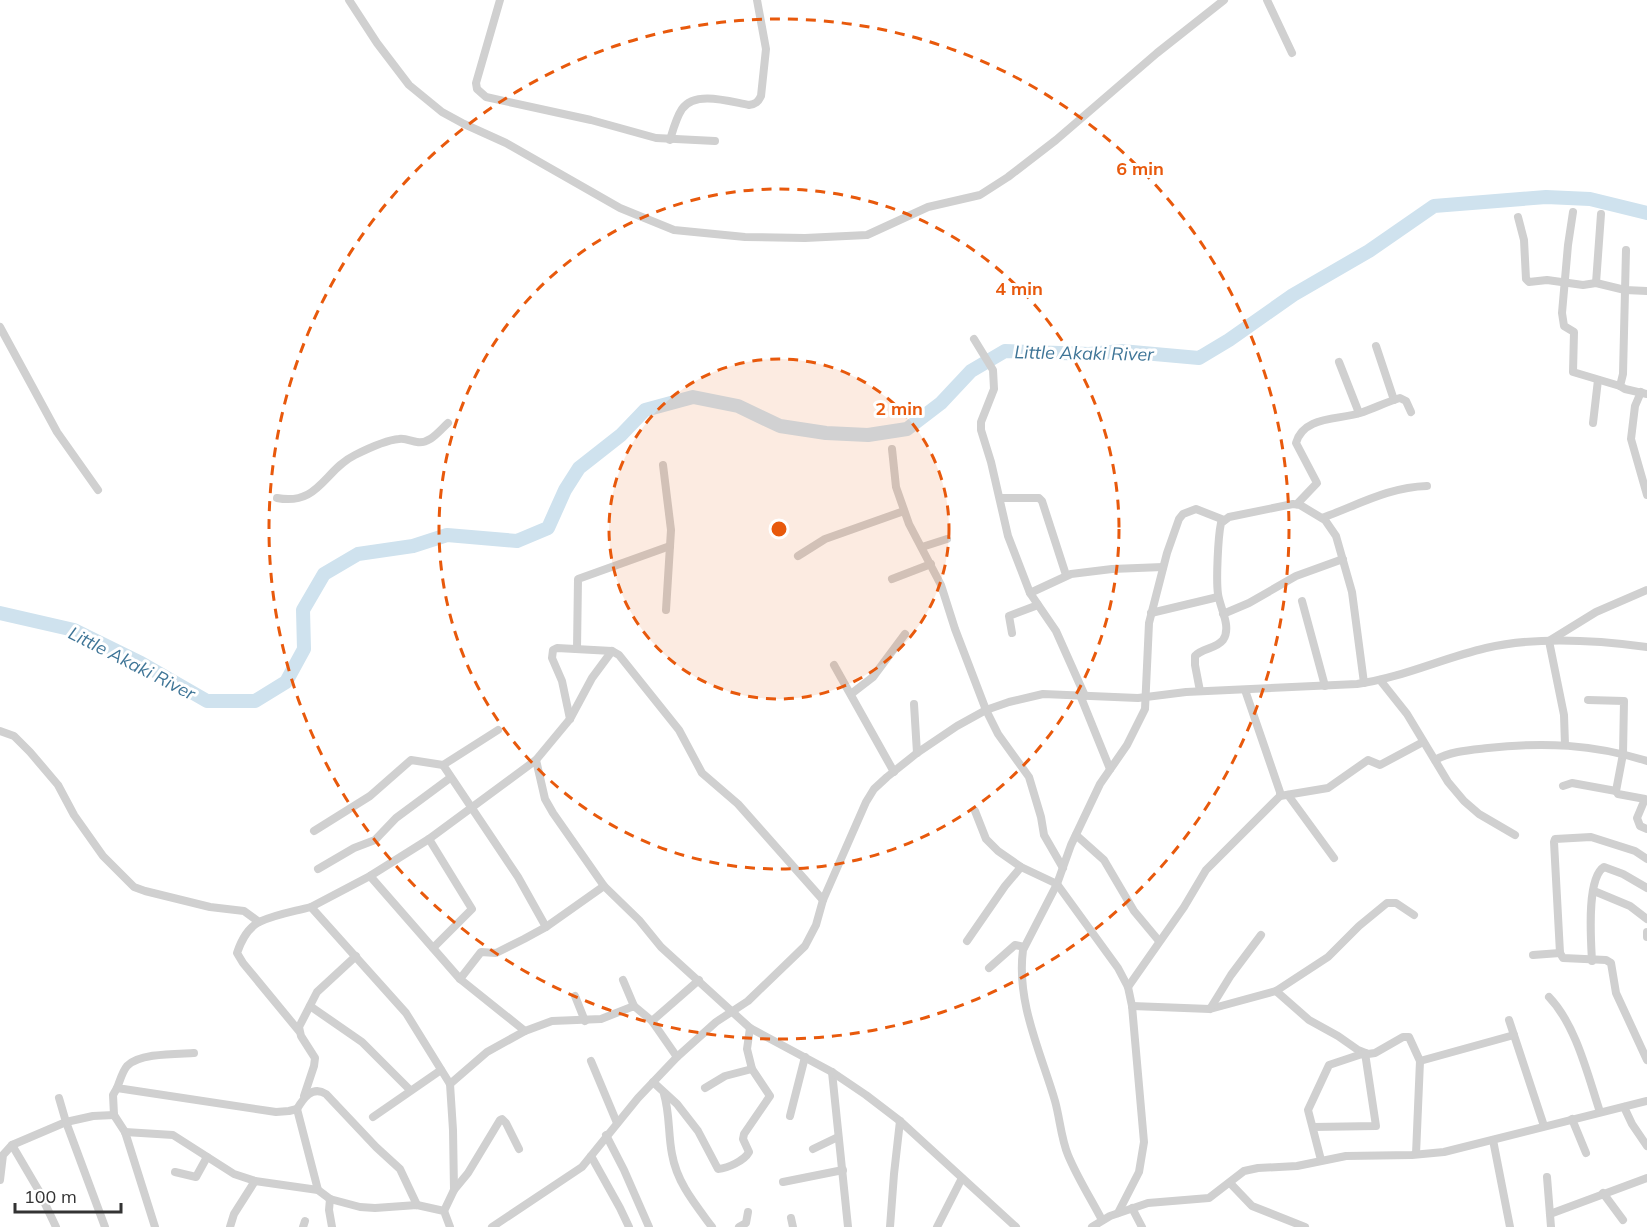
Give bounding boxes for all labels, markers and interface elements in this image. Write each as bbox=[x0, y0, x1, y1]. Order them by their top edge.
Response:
text: 6 min bbox=[1116, 157, 1164, 180]
text: 4 min bbox=[995, 277, 1043, 300]
water label: Little Akaki River bbox=[1014, 340, 1155, 366]
text: 2 min bbox=[875, 397, 923, 420]
centre of rings bbox=[769, 519, 789, 539]
water label: Little Akaki River bbox=[65, 621, 201, 706]
scale bar bbox=[15, 1176, 122, 1214]
text: 100 m bbox=[24, 1185, 77, 1208]

